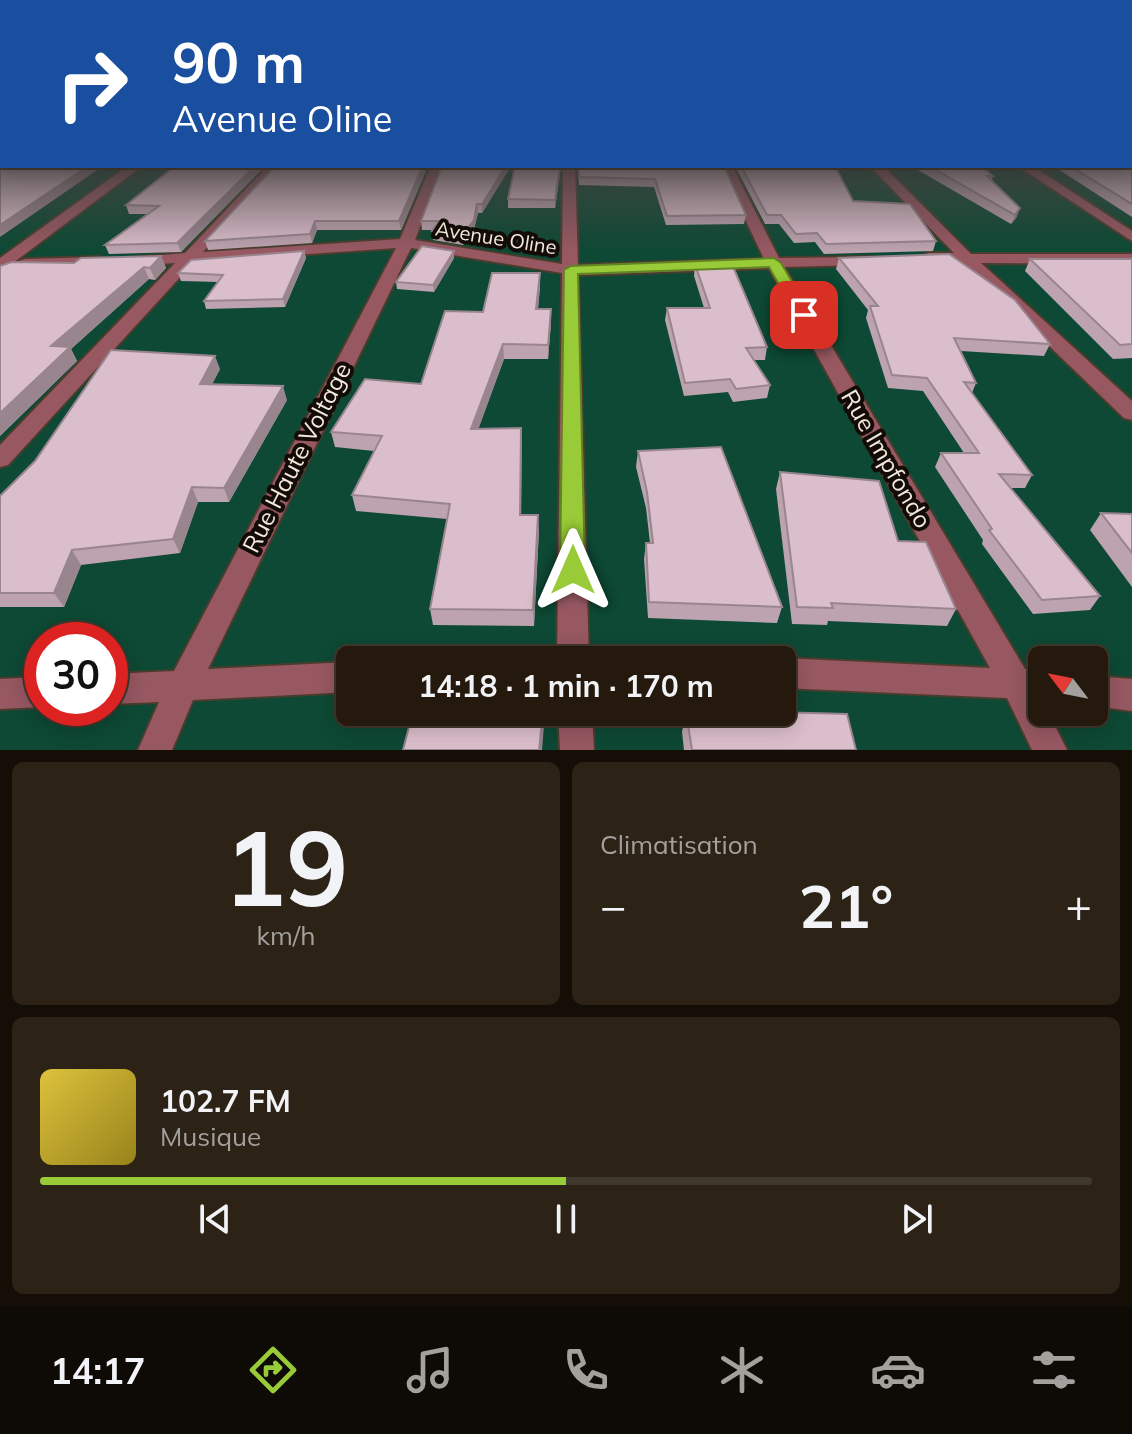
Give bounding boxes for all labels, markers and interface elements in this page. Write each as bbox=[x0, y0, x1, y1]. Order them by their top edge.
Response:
text: 90 m bbox=[172, 27, 305, 97]
icon: right bbox=[40, 32, 144, 136]
text: Avenue Oline bbox=[172, 96, 392, 141]
street label: Avenue Oline bbox=[434, 216, 559, 259]
pin bbox=[770, 281, 838, 349]
icon: arrive bbox=[782, 293, 826, 337]
street label: Rue Haute Voltage bbox=[235, 358, 357, 558]
street label: Rue Impfondo bbox=[835, 384, 939, 533]
position arrow bbox=[531, 528, 615, 612]
speed limit sign: 30 bbox=[24, 622, 128, 726]
north arrow bbox=[1028, 646, 1108, 726]
map controls bbox=[1028, 646, 1108, 726]
text: 14:18 · 1 min · 170 m bbox=[418, 667, 714, 705]
text: 19 bbox=[224, 801, 348, 932]
text: Climatisation bbox=[600, 828, 758, 861]
text: 21° bbox=[799, 868, 893, 943]
text: − bbox=[600, 878, 626, 933]
text: + bbox=[1066, 878, 1092, 933]
text: km/h bbox=[257, 919, 315, 952]
text: 102.7 FM bbox=[160, 1082, 291, 1120]
text: Musique bbox=[160, 1120, 261, 1153]
icon: previous bbox=[193, 1197, 237, 1241]
icon: pause bbox=[544, 1197, 588, 1241]
icon: next bbox=[895, 1197, 939, 1241]
icon: directions bbox=[245, 1342, 301, 1398]
icon: music bbox=[402, 1342, 458, 1398]
icon: phone bbox=[558, 1342, 614, 1398]
icon: climate bbox=[714, 1342, 770, 1398]
icon: car bbox=[870, 1342, 926, 1398]
icon: filters bbox=[1026, 1342, 1082, 1398]
text: 14:17 bbox=[50, 1348, 145, 1393]

